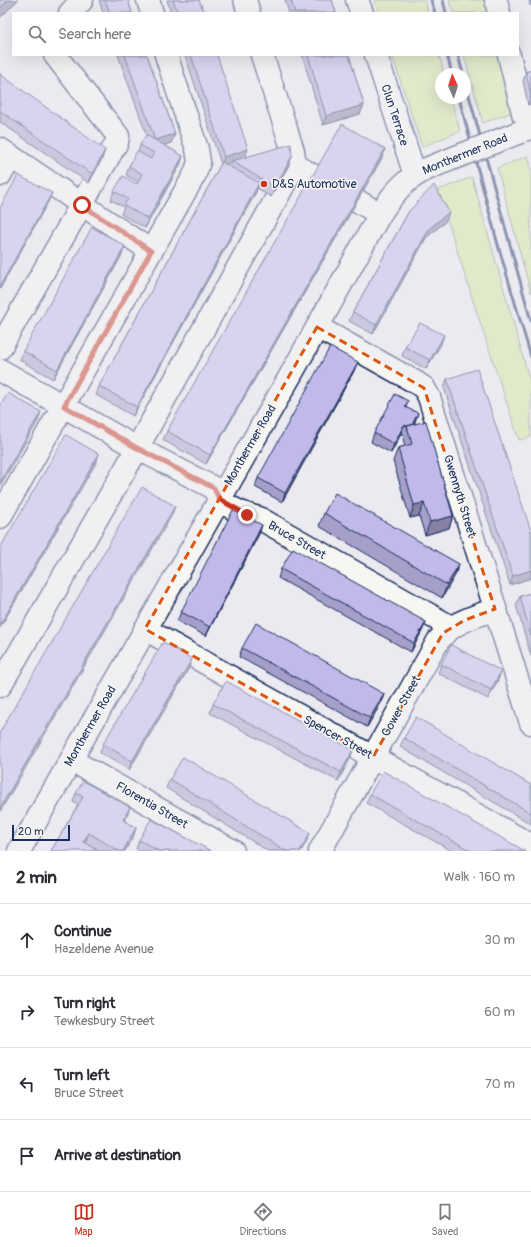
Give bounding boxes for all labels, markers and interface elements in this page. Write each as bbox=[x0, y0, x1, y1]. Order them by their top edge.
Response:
search box bbox=[12, 12, 519, 56]
icon: search bbox=[26, 23, 48, 45]
text: Search here bbox=[58, 25, 131, 44]
north arrow bbox=[435, 68, 471, 104]
street label: Clun Terrace bbox=[378, 83, 412, 148]
street label: Monthermer Road bbox=[420, 130, 510, 178]
place label: D&S Automotive bbox=[272, 177, 357, 192]
marker: D&S Automotive bbox=[259, 179, 269, 189]
route start bbox=[73, 196, 91, 214]
street label: Monthermer Road bbox=[221, 402, 280, 488]
street label: Gwennyth Street bbox=[440, 453, 479, 540]
route end bbox=[238, 506, 256, 524]
street label: Bruce Street bbox=[265, 518, 328, 563]
street label: Gower Street bbox=[378, 673, 424, 739]
street label: Monthermer Road bbox=[61, 683, 120, 769]
street label: Spencer Street bbox=[301, 712, 375, 763]
street label: Florentia Street bbox=[113, 779, 191, 832]
scale bar bbox=[12, 823, 70, 842]
text: 20 m bbox=[18, 825, 44, 838]
text: 2 min bbox=[16, 867, 57, 888]
text: Walk · 160 m bbox=[444, 869, 515, 885]
text: Continue bbox=[54, 922, 112, 941]
icon: ahead bbox=[16, 929, 38, 951]
text: 30 m bbox=[485, 932, 515, 948]
text: Hazeldene Avenue bbox=[54, 941, 154, 957]
text: Turn right bbox=[54, 994, 115, 1013]
icon: right bbox=[16, 1001, 38, 1023]
text: 60 m bbox=[484, 1004, 515, 1020]
text: Tewkesbury Street bbox=[54, 1013, 154, 1029]
text: Turn left bbox=[54, 1066, 110, 1085]
icon: left bbox=[16, 1073, 38, 1095]
text: 70 m bbox=[485, 1076, 515, 1092]
text: Bruce Street bbox=[54, 1085, 124, 1101]
icon: arrive bbox=[16, 1145, 38, 1167]
text: Arrive at destination bbox=[54, 1146, 181, 1165]
tab: Map bbox=[73, 1201, 95, 1238]
tab: Directions bbox=[240, 1201, 286, 1238]
tab: Saved bbox=[431, 1201, 458, 1238]

